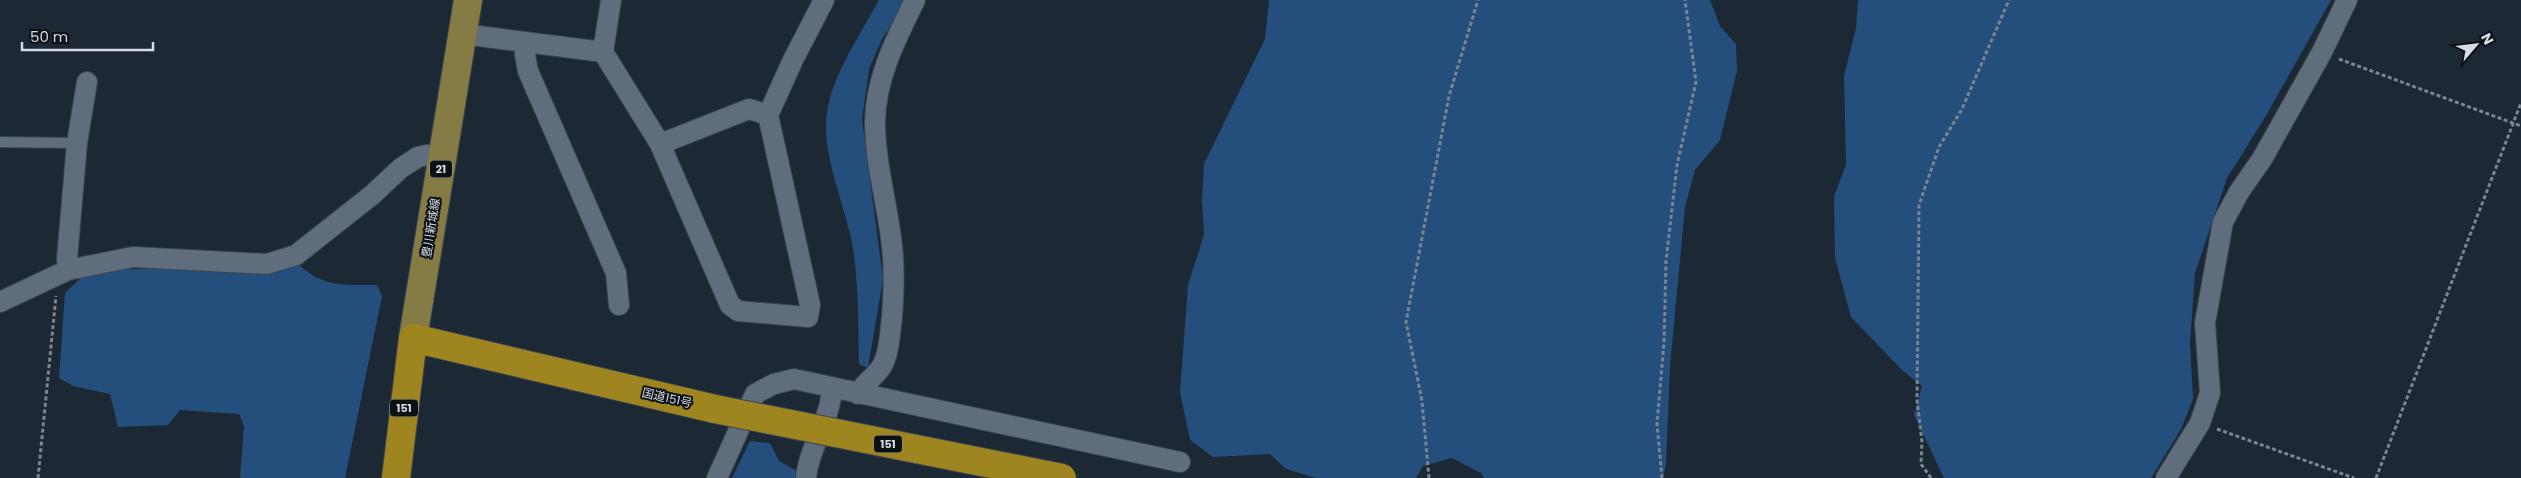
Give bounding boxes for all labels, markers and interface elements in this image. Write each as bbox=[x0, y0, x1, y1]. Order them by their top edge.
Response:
scale bar bbox=[22, 20, 154, 52]
north arrow bbox=[2451, 20, 2501, 70]
text: 50 m bbox=[30, 26, 68, 47]
text: N bbox=[2476, 30, 2499, 48]
road number: 21 bbox=[430, 160, 452, 178]
street label: 豊川新城線 bbox=[417, 197, 444, 259]
street label: 国道151号 bbox=[640, 383, 694, 412]
road number: 151 bbox=[390, 399, 418, 416]
road number: 151 bbox=[874, 436, 902, 452]

